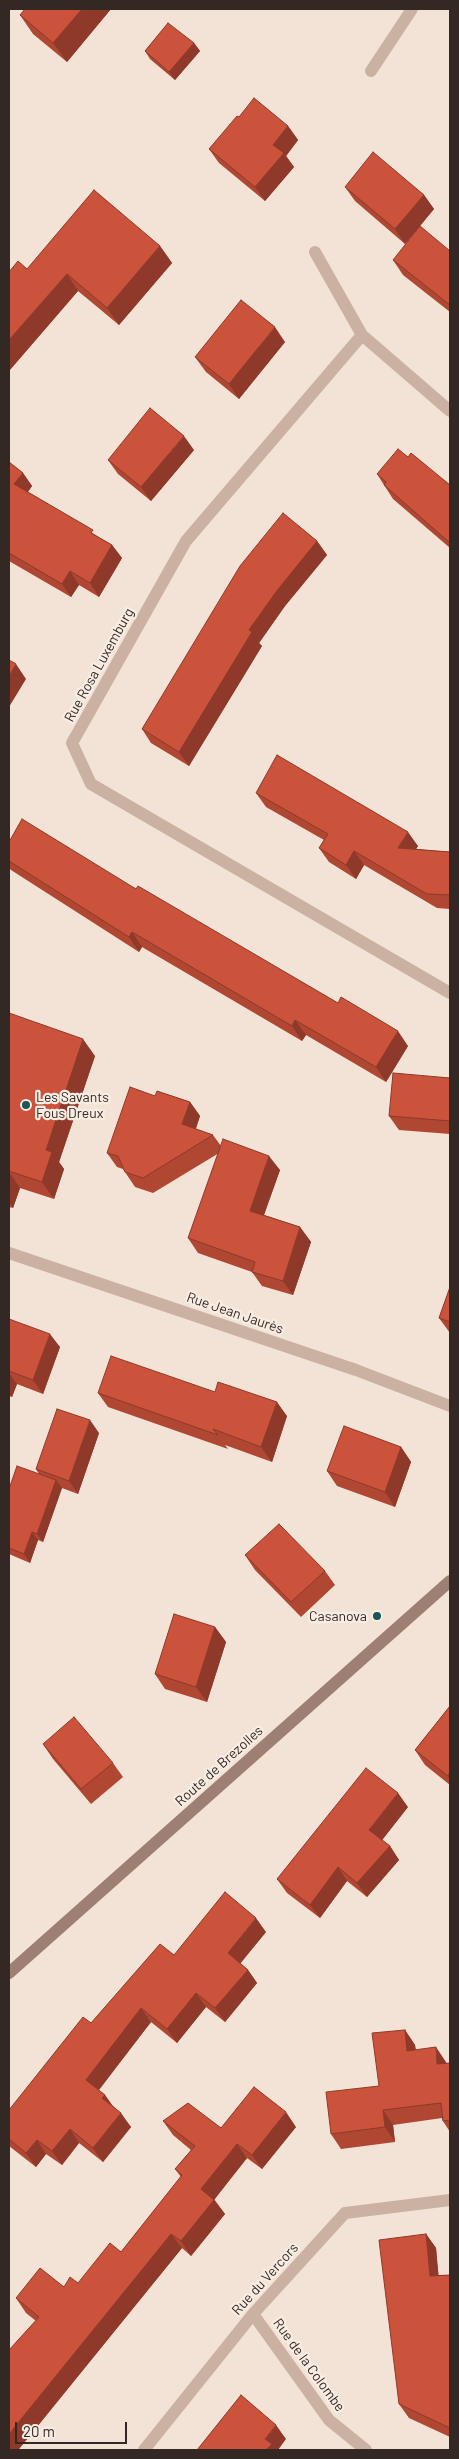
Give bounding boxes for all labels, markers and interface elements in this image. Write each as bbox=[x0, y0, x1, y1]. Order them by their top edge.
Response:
street label: Rue Rosa Luxemburg bbox=[61, 605, 137, 725]
place label: Les Savants Fous Dreux bbox=[36, 1089, 109, 1122]
marker: Les Savants Fous Dreux bbox=[20, 1099, 32, 1111]
street label: Rue Jean Jaurès bbox=[184, 1289, 286, 1337]
place label: Casanova bbox=[309, 1608, 367, 1624]
marker: Casanova bbox=[371, 1610, 383, 1622]
street label: Route de Brezolles bbox=[172, 1722, 266, 1810]
street label: Rue du Vercors bbox=[228, 2240, 302, 2318]
street label: Rue de la Colombe bbox=[270, 2315, 348, 2415]
scale bar bbox=[18, 2412, 130, 2444]
text: 20 m bbox=[23, 2422, 55, 2440]

